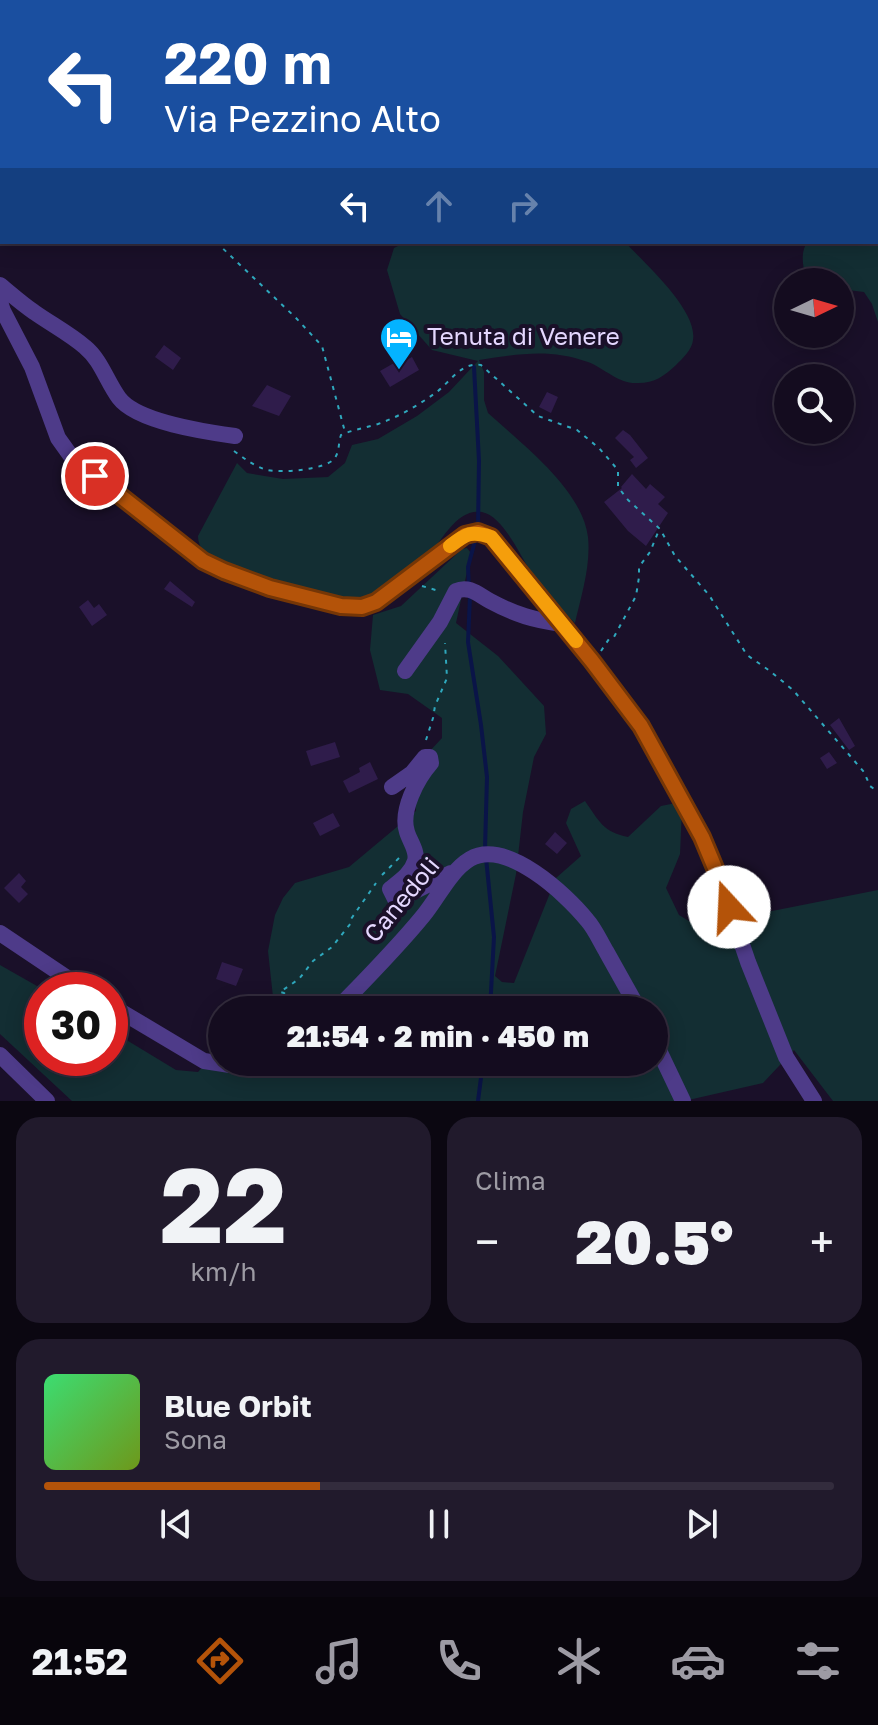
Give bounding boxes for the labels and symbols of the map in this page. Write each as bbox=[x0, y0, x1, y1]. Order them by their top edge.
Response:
north arrow bbox=[774, 268, 854, 348]
hotel icon: Tenuta di Venere bbox=[378, 316, 420, 371]
place label: Tenuta di Venere bbox=[427, 321, 620, 350]
pin bbox=[61, 442, 129, 510]
street label: Canedoli bbox=[357, 851, 445, 947]
position arrow bbox=[687, 865, 771, 949]
speed limit sign: 30 bbox=[24, 972, 128, 1076]

